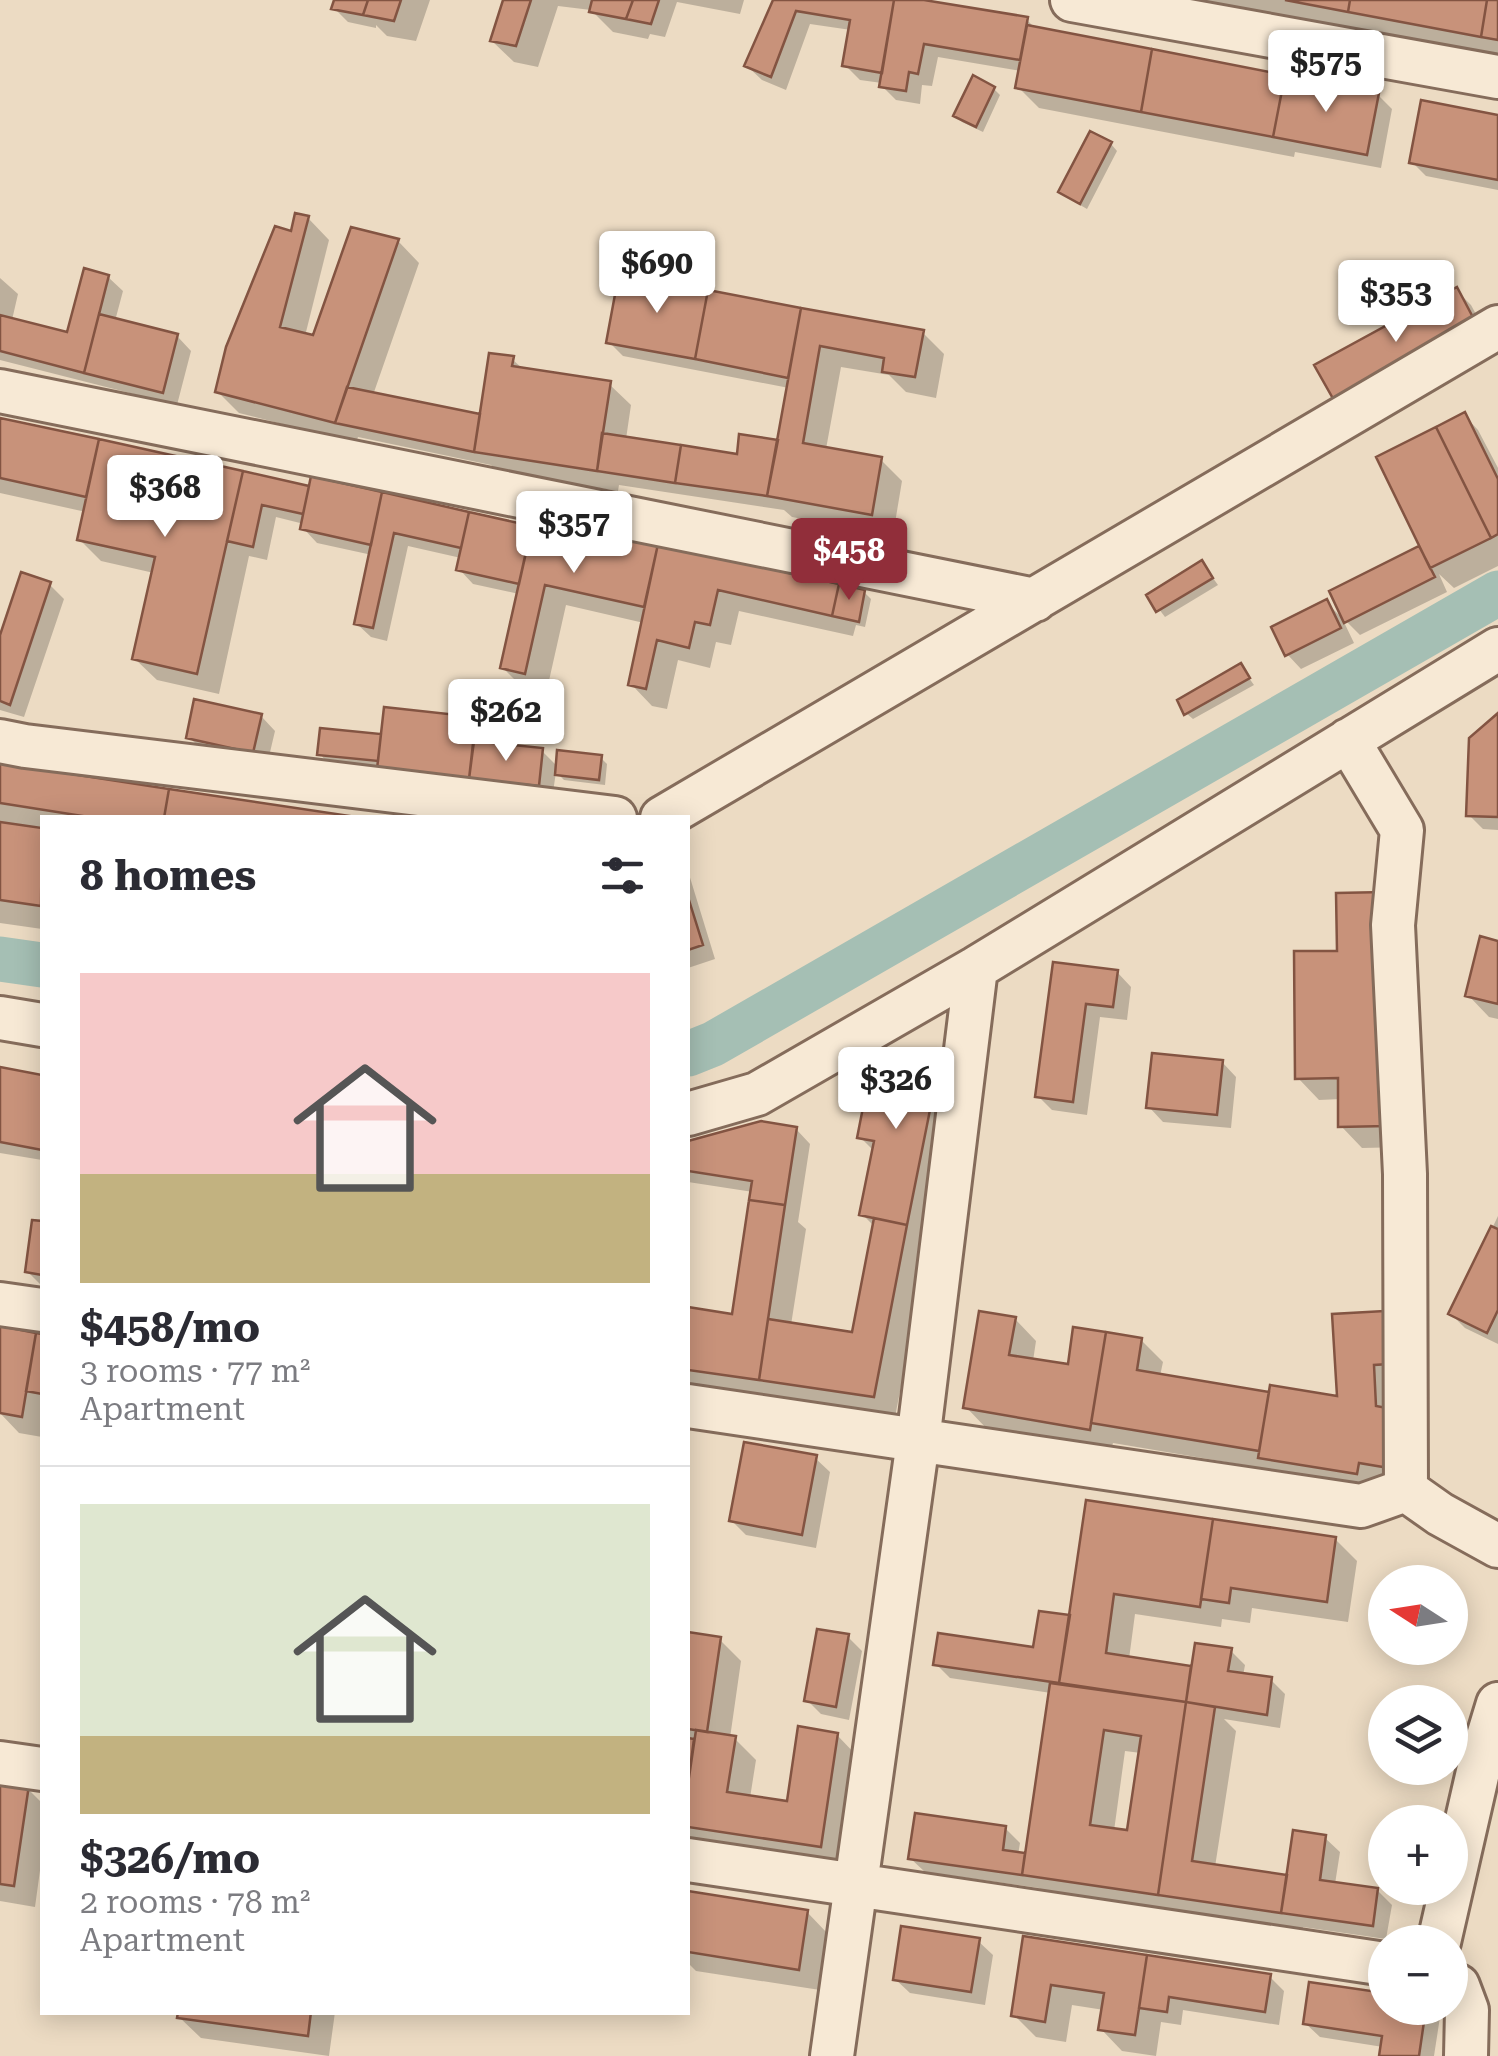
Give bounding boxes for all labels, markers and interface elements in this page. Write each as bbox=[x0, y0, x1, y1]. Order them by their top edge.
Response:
pin: $575 bbox=[1267, 30, 1385, 115]
text: $575 bbox=[1290, 43, 1362, 81]
pin: $690 bbox=[598, 231, 716, 316]
text: $690 bbox=[621, 244, 693, 282]
pin: $353 bbox=[1337, 260, 1455, 345]
text: $353 bbox=[1360, 273, 1432, 311]
pin: $368 bbox=[106, 455, 224, 540]
text: $368 bbox=[129, 468, 201, 506]
pin: $357 bbox=[515, 491, 633, 576]
text: $357 bbox=[538, 504, 610, 542]
pin: $458 bbox=[790, 518, 908, 603]
text: $458 bbox=[813, 531, 885, 569]
pin: $262 bbox=[447, 679, 565, 764]
text: $262 bbox=[470, 692, 542, 730]
icon: filters bbox=[595, 848, 650, 903]
text: 8 homes bbox=[80, 851, 256, 900]
icon: home bbox=[275, 1038, 455, 1218]
pin: $326 bbox=[837, 1047, 955, 1132]
text: $326 bbox=[860, 1060, 932, 1098]
text: $458/mo bbox=[80, 1303, 260, 1352]
text: 3 rooms · 77 m² bbox=[80, 1352, 310, 1390]
text: Apartment bbox=[80, 1390, 245, 1428]
north arrow bbox=[1368, 1565, 1468, 1665]
map controls bbox=[1368, 1565, 1468, 2025]
icon: home bbox=[275, 1569, 455, 1749]
button: layers bbox=[1368, 1685, 1468, 1785]
button: + bbox=[1368, 1805, 1468, 1905]
text: $326/mo bbox=[80, 1834, 260, 1883]
text: 2 rooms · 78 m² bbox=[80, 1883, 310, 1921]
text: Apartment bbox=[80, 1921, 245, 1959]
button: − bbox=[1368, 1925, 1468, 2025]

